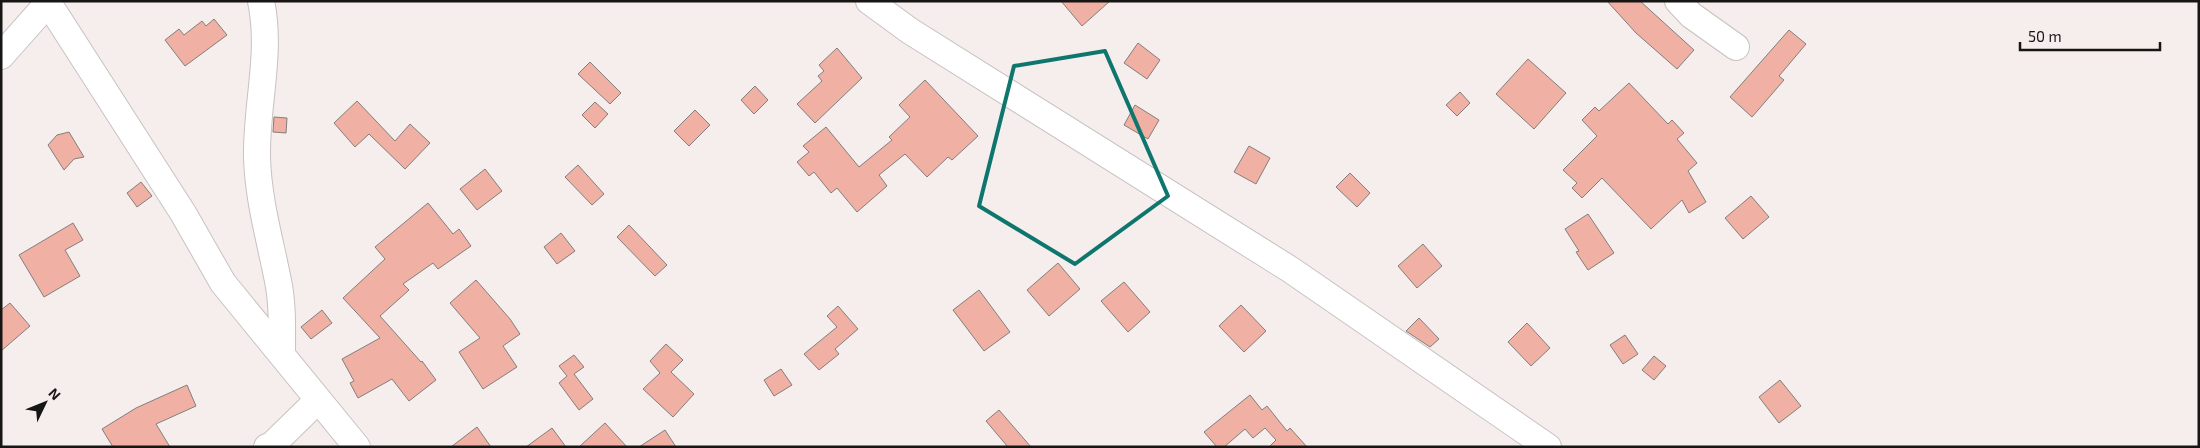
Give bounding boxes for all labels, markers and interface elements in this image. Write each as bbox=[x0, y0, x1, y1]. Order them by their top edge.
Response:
scale bar bbox=[2020, 20, 2160, 52]
text: 50 m bbox=[2028, 27, 2062, 45]
north arrow bbox=[20, 378, 70, 428]
text: N bbox=[45, 384, 65, 403]

